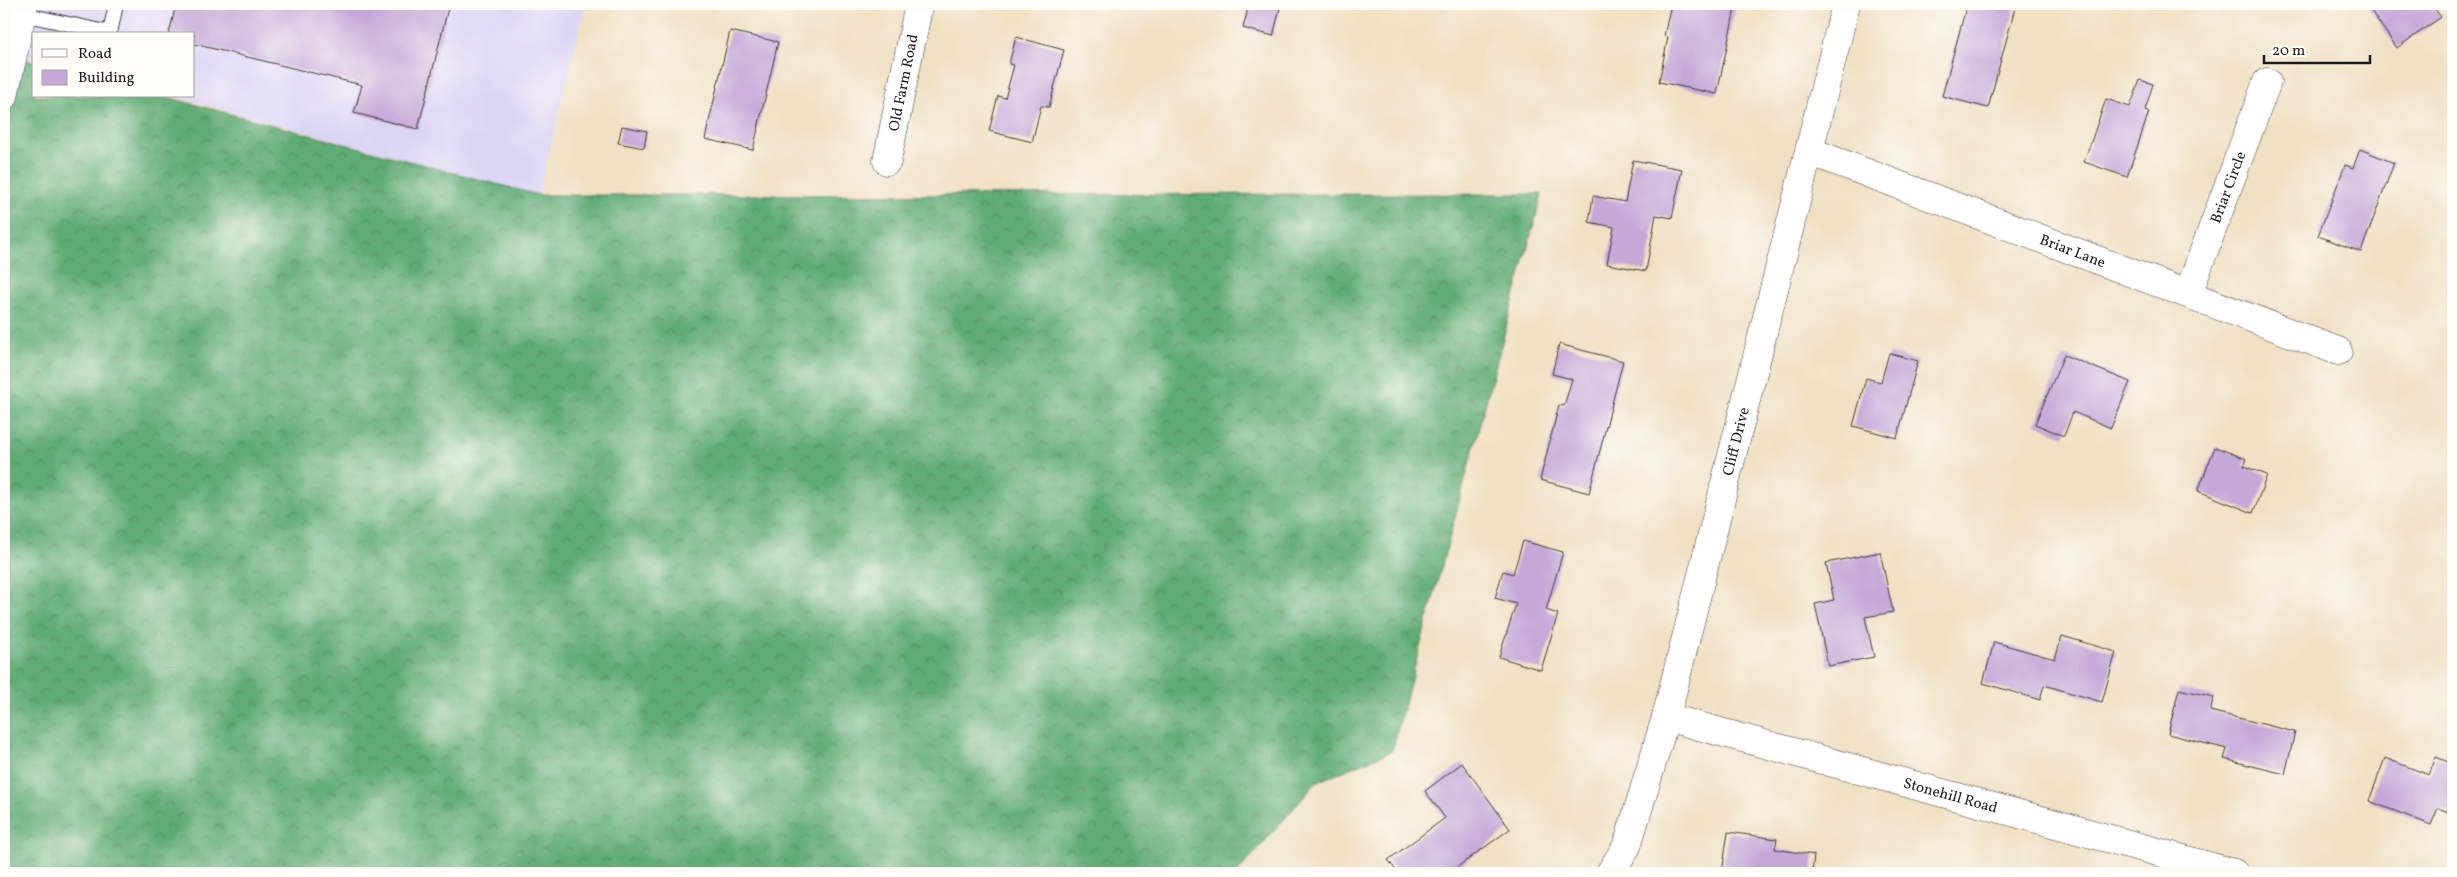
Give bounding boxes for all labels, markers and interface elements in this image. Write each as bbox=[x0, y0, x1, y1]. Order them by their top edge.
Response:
legend bbox=[32, 32, 195, 98]
scale bar bbox=[2264, 32, 2371, 64]
street label: Old Farm Road bbox=[884, 33, 925, 133]
text: 20 m bbox=[2272, 41, 2305, 62]
text: Road bbox=[78, 44, 112, 65]
text: Building bbox=[78, 68, 135, 89]
street label: Briar Circle bbox=[2206, 149, 2252, 227]
street label: Briar Lane bbox=[2036, 230, 2108, 274]
street label: Cliff Drive bbox=[1718, 405, 1756, 478]
street label: Stonehill Road bbox=[1901, 774, 2000, 820]

